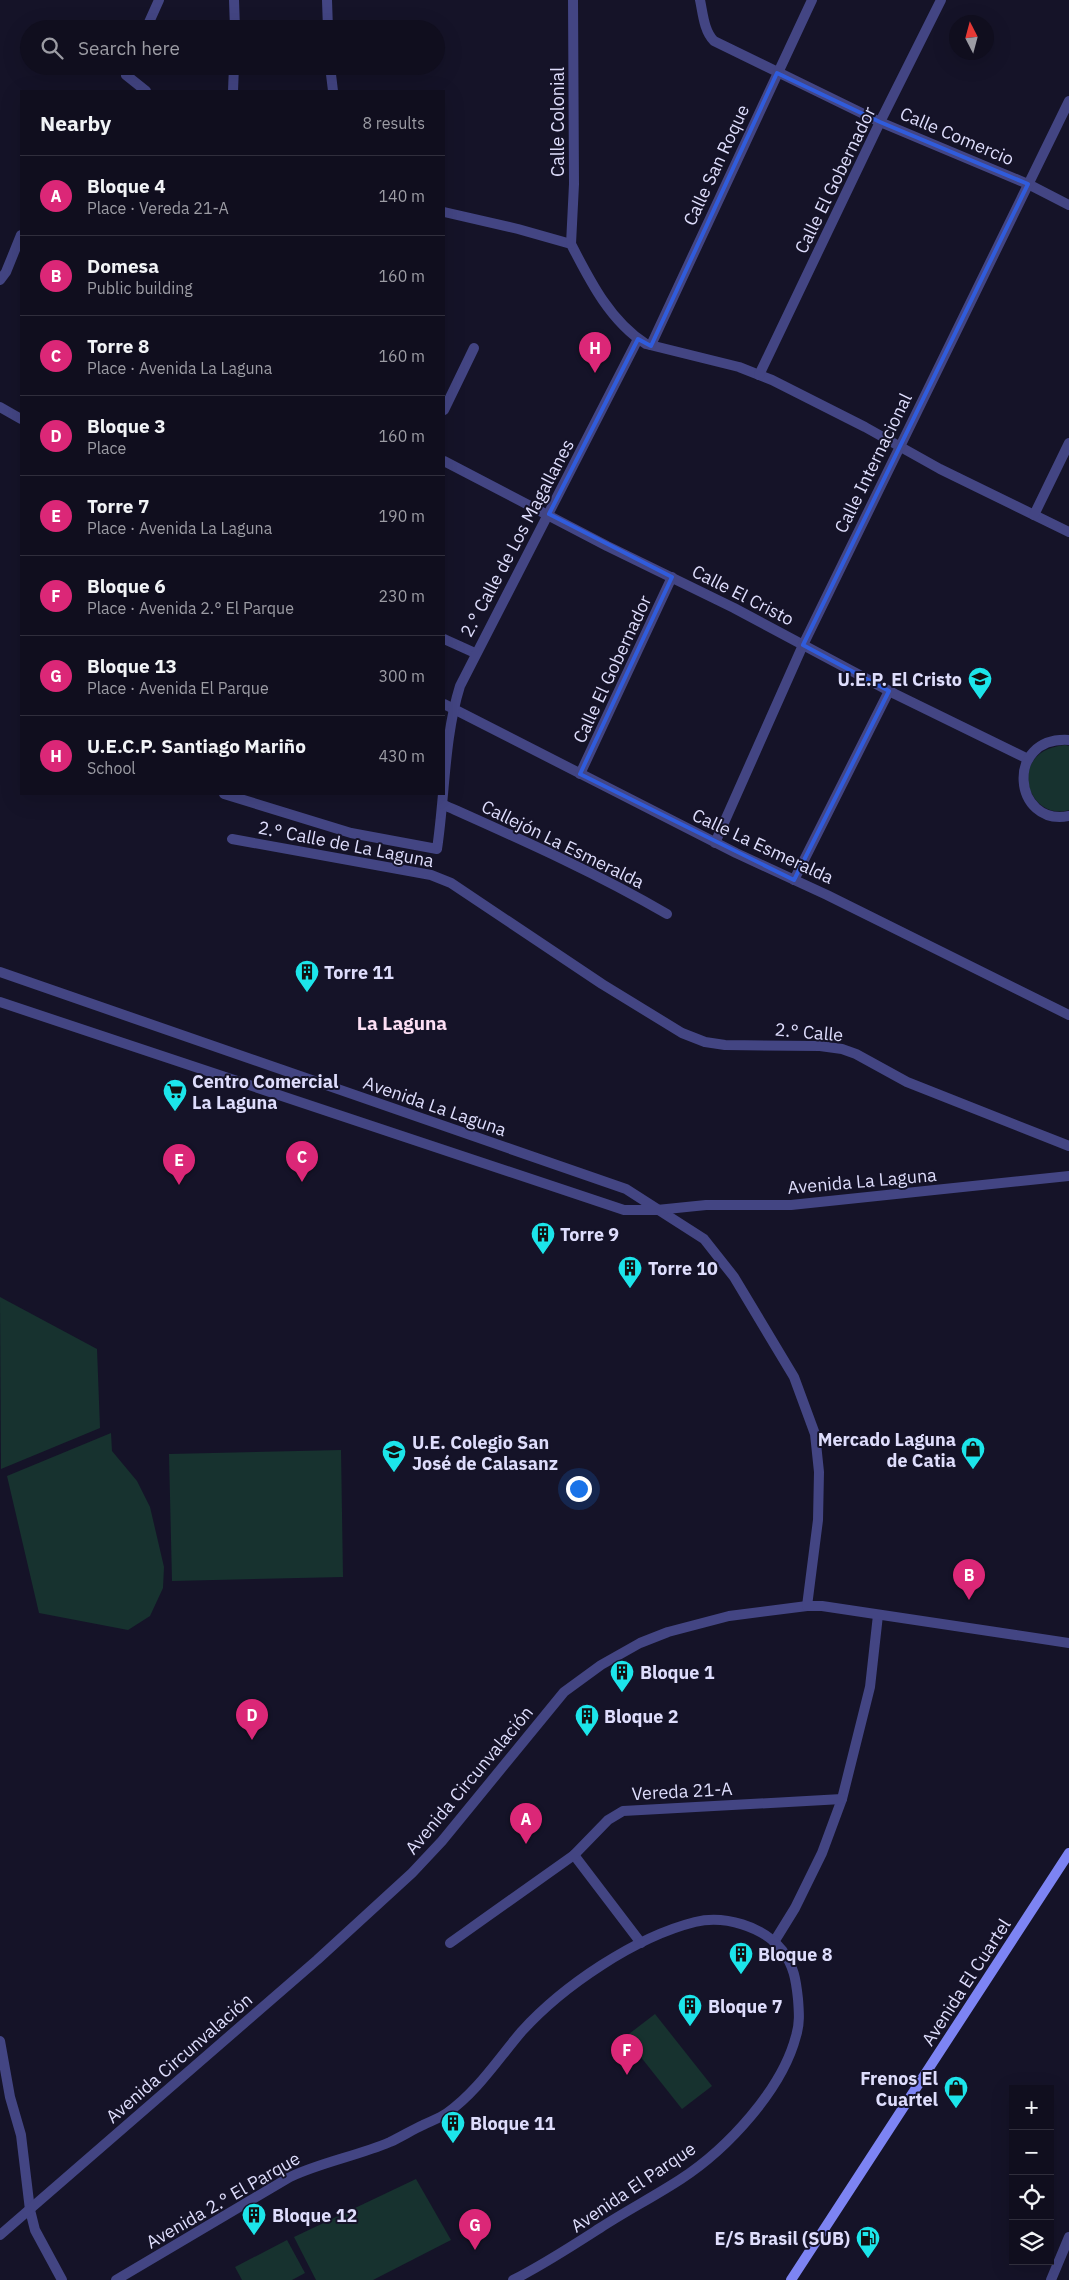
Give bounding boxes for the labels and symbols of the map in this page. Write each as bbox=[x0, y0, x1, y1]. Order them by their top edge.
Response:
north arrow bbox=[949, 15, 994, 60]
street label: Calle Colonial bbox=[546, 67, 569, 177]
street label: Calle San Roque bbox=[678, 101, 754, 229]
street label: Calle El Gobernador bbox=[789, 102, 881, 257]
street label: Calle Comercio bbox=[897, 102, 1017, 170]
pin: H bbox=[579, 332, 611, 373]
street label: Calle Internacional bbox=[829, 389, 917, 537]
street label: 2.° Calle de Los Magallanes bbox=[455, 435, 579, 641]
street label: Calle El Cristo bbox=[688, 559, 798, 631]
street label: Calle El Gobernador bbox=[568, 591, 657, 747]
school or university icon: U.E.P. El Cristo bbox=[967, 666, 993, 700]
place label: U.E.P. El Cristo bbox=[838, 668, 962, 691]
street label: Callejón La Esmeralda bbox=[478, 795, 648, 894]
street label: Calle La Esmeralda bbox=[689, 803, 838, 889]
street label: 2.° Calle de La Laguna bbox=[256, 816, 436, 872]
building icon: Torre 11 bbox=[294, 959, 320, 993]
place label: Torre 11 bbox=[324, 961, 394, 984]
district label: La Laguna bbox=[357, 1011, 447, 1035]
street label: 2.° Calle bbox=[774, 1018, 844, 1046]
place label: Centro Comercial La Laguna bbox=[192, 1070, 339, 1114]
street label: Avenida La Laguna bbox=[360, 1071, 510, 1141]
supermarket icon: Centro Comercial La Laguna bbox=[162, 1078, 188, 1112]
pin: C bbox=[286, 1141, 318, 1182]
pin: E bbox=[163, 1144, 195, 1185]
street label: Avenida La Laguna bbox=[786, 1163, 938, 1199]
building icon: Torre 9 bbox=[530, 1221, 556, 1255]
place label: Torre 9 bbox=[560, 1223, 619, 1246]
building icon: Torre 10 bbox=[617, 1255, 643, 1289]
place label: Torre 10 bbox=[648, 1257, 718, 1280]
place label: Mercado Laguna de Catia bbox=[818, 1428, 956, 1472]
place label: U.E. Colegio San José de Calasanz bbox=[412, 1431, 558, 1475]
shop icon: Mercado Laguna de Catia bbox=[960, 1436, 986, 1470]
school or university icon: U.E. Colegio San José de Calasanz bbox=[381, 1439, 407, 1473]
your location bbox=[566, 1476, 592, 1502]
pin: B bbox=[953, 1559, 985, 1600]
building icon: Bloque 1 bbox=[609, 1659, 635, 1693]
place label: Bloque 1 bbox=[640, 1661, 715, 1684]
pin: D bbox=[236, 1699, 268, 1740]
street label: Avenida Circunvalación bbox=[401, 1701, 537, 1859]
building icon: Bloque 2 bbox=[574, 1703, 600, 1737]
place label: Bloque 2 bbox=[604, 1705, 678, 1728]
street label: Vereda 21-A bbox=[631, 1777, 733, 1805]
pin: A bbox=[510, 1803, 542, 1844]
street label: Avenida El Cuartel bbox=[916, 1914, 1016, 2050]
building icon: Bloque 8 bbox=[728, 1941, 754, 1975]
place label: Bloque 8 bbox=[758, 1943, 833, 1966]
street label: Avenida Circunvalación bbox=[101, 1988, 257, 2128]
building icon: Bloque 7 bbox=[677, 1993, 703, 2027]
place label: Bloque 7 bbox=[708, 1995, 782, 2018]
pin: F bbox=[611, 2034, 643, 2075]
place label: Frenos El Cuartel bbox=[860, 2067, 939, 2111]
shop icon: Frenos El Cuartel bbox=[943, 2075, 969, 2109]
building icon: Bloque 11 bbox=[440, 2110, 466, 2144]
place label: Bloque 11 bbox=[470, 2112, 555, 2135]
street label: Avenida El Parque bbox=[566, 2137, 700, 2237]
street label: Avenida 2.° El Parque bbox=[142, 2146, 304, 2254]
building icon: Bloque 12 bbox=[241, 2202, 267, 2236]
place label: Bloque 12 bbox=[272, 2204, 357, 2227]
pin: G bbox=[459, 2209, 491, 2250]
fuel station icon: E/S Brasil (SUB) bbox=[855, 2225, 881, 2259]
place label: E/S Brasil (SUB) bbox=[715, 2227, 850, 2250]

